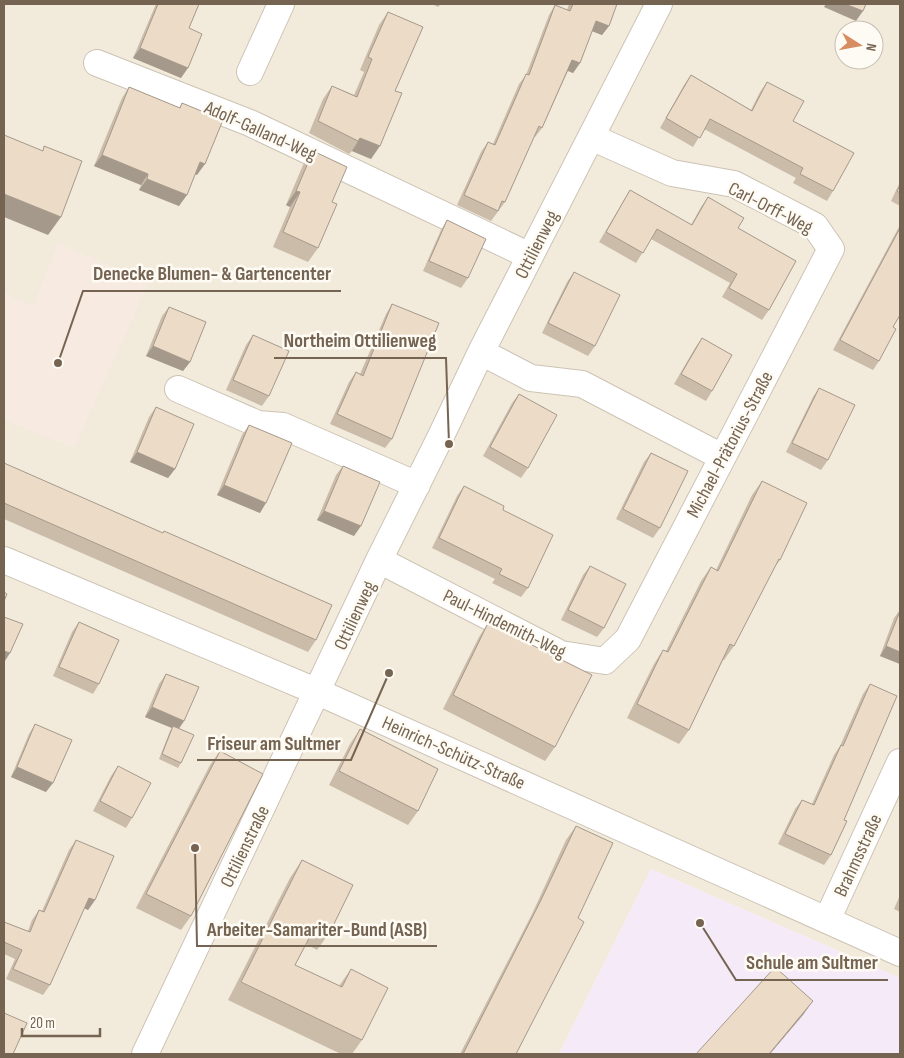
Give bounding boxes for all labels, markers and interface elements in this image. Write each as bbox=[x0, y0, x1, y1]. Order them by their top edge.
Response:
north arrow bbox=[834, 20, 884, 70]
text: N bbox=[862, 42, 880, 53]
street label: Adolf-Galland-Weg bbox=[200, 96, 320, 167]
street label: Carl-Orff-Weg bbox=[724, 177, 817, 240]
street label: Ottilienweg bbox=[510, 206, 564, 283]
callout: Denecke Blumen- & Gartencenter bbox=[83, 256, 341, 291]
text: Denecke Blumen- & Gartencenter bbox=[93, 262, 331, 286]
callout: Northeim Ottilienweg bbox=[274, 323, 446, 358]
text: Northeim Ottilienweg bbox=[284, 329, 437, 353]
street label: Michael-Prätorius-Straße bbox=[682, 368, 779, 522]
street label: Ottilienweg bbox=[329, 577, 381, 654]
street label: Paul-Hindemith-Weg bbox=[439, 585, 570, 664]
street label: Heinrich-Schütz-Straße bbox=[378, 712, 528, 795]
callout: Friseur am Sultmer bbox=[197, 725, 351, 760]
text: Friseur am Sultmer bbox=[207, 732, 341, 756]
street label: Ottilienstraße bbox=[216, 802, 275, 891]
street label: Brahmsstraße bbox=[829, 811, 887, 901]
callout: Arbeiter-Samariter-Bund (ASB) bbox=[197, 911, 437, 946]
text: Arbeiter-Samariter-Bund (ASB) bbox=[206, 918, 427, 942]
callout: Schule am Sultmer bbox=[736, 945, 888, 980]
text: Schule am Sultmer bbox=[746, 951, 878, 975]
scale bar bbox=[22, 1006, 100, 1038]
text: 20 m bbox=[30, 1014, 55, 1033]

